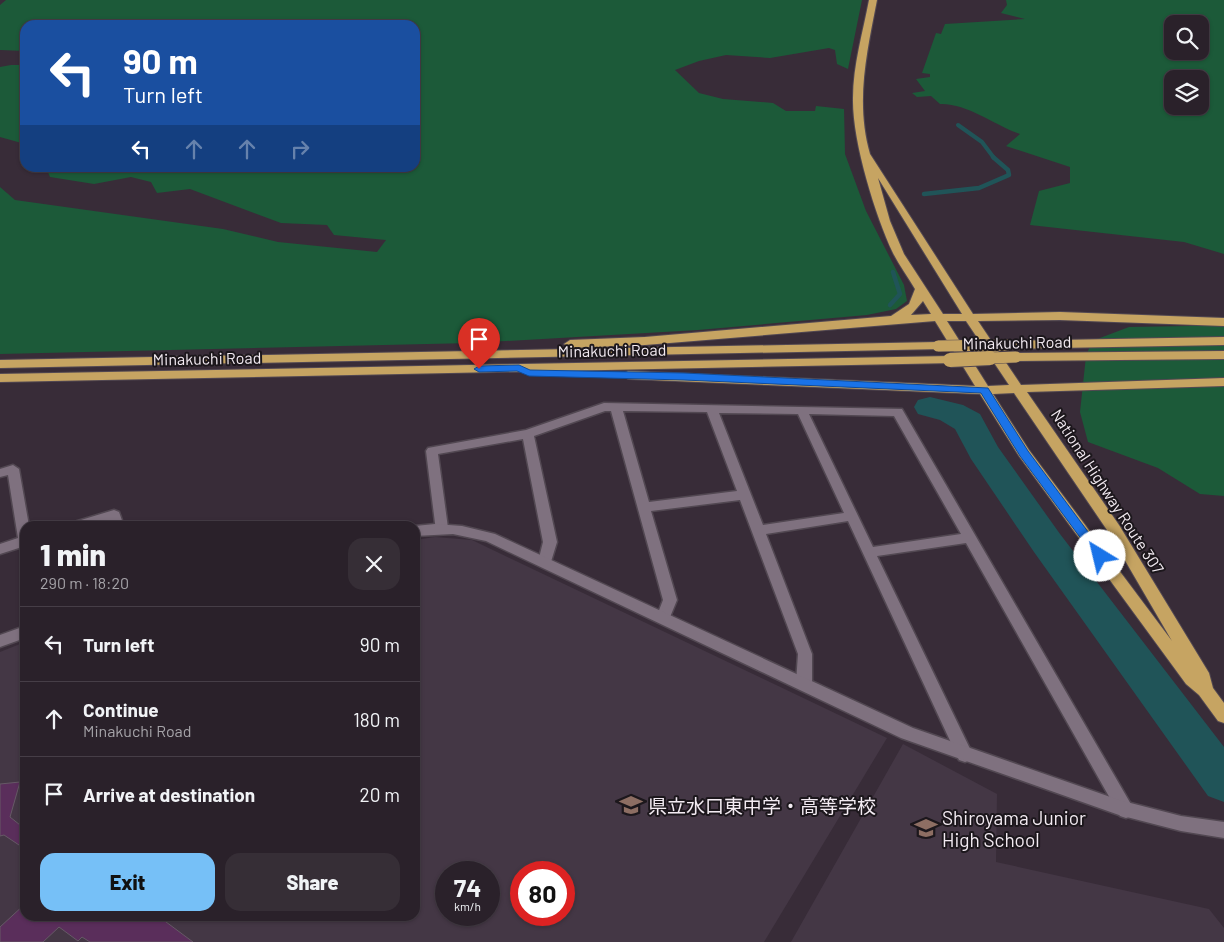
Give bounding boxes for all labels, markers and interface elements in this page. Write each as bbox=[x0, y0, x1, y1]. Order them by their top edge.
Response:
map controls bbox=[1164, 15, 1209, 115]
button: search bbox=[1164, 15, 1209, 60]
text: 90 m bbox=[123, 39, 198, 81]
icon: left bbox=[40, 40, 105, 105]
button: layers bbox=[1164, 70, 1209, 115]
text: Turn left bbox=[123, 81, 203, 107]
icon: left bbox=[127, 135, 155, 163]
icon: ahead bbox=[180, 135, 208, 163]
icon: ahead bbox=[233, 135, 261, 163]
icon: right bbox=[286, 135, 314, 163]
pin bbox=[458, 318, 500, 369]
icon: arrive bbox=[465, 325, 493, 353]
street label: Minakuchi Road bbox=[963, 332, 1071, 352]
street label: Minakuchi Road bbox=[558, 340, 666, 360]
street label: Minakuchi Road bbox=[153, 348, 261, 368]
street label: National Highway Route 307 bbox=[1048, 405, 1168, 577]
position arrow bbox=[1073, 529, 1125, 581]
text: 1 min bbox=[40, 536, 106, 572]
button: close bbox=[348, 538, 400, 590]
text: 290 m · 18:20 bbox=[40, 573, 129, 592]
icon: left bbox=[40, 630, 68, 658]
text: Turn left bbox=[83, 633, 154, 656]
text: 90 m bbox=[360, 633, 400, 656]
text: Continue bbox=[83, 698, 159, 721]
icon: ahead bbox=[40, 705, 68, 733]
text: 180 m bbox=[353, 708, 400, 731]
text: Minakuchi Road bbox=[83, 721, 192, 740]
icon: arrive bbox=[40, 780, 68, 808]
text: Arrive at destination bbox=[83, 783, 255, 806]
text: 20 m bbox=[360, 783, 400, 806]
school or university icon: 県立水口東中学・高等学校 bbox=[618, 792, 644, 818]
place label: 県立水口東中学・高等学校 bbox=[648, 794, 876, 817]
place label: Shiroyama Junior High School bbox=[942, 806, 1086, 851]
school or university icon: Shiroyama Junior High School bbox=[913, 815, 939, 841]
button: Exit bbox=[40, 853, 215, 911]
button: Share bbox=[225, 853, 400, 911]
speed limit sign: 80 bbox=[510, 861, 575, 926]
text: 74 bbox=[454, 872, 481, 902]
text: km/h bbox=[454, 899, 481, 913]

